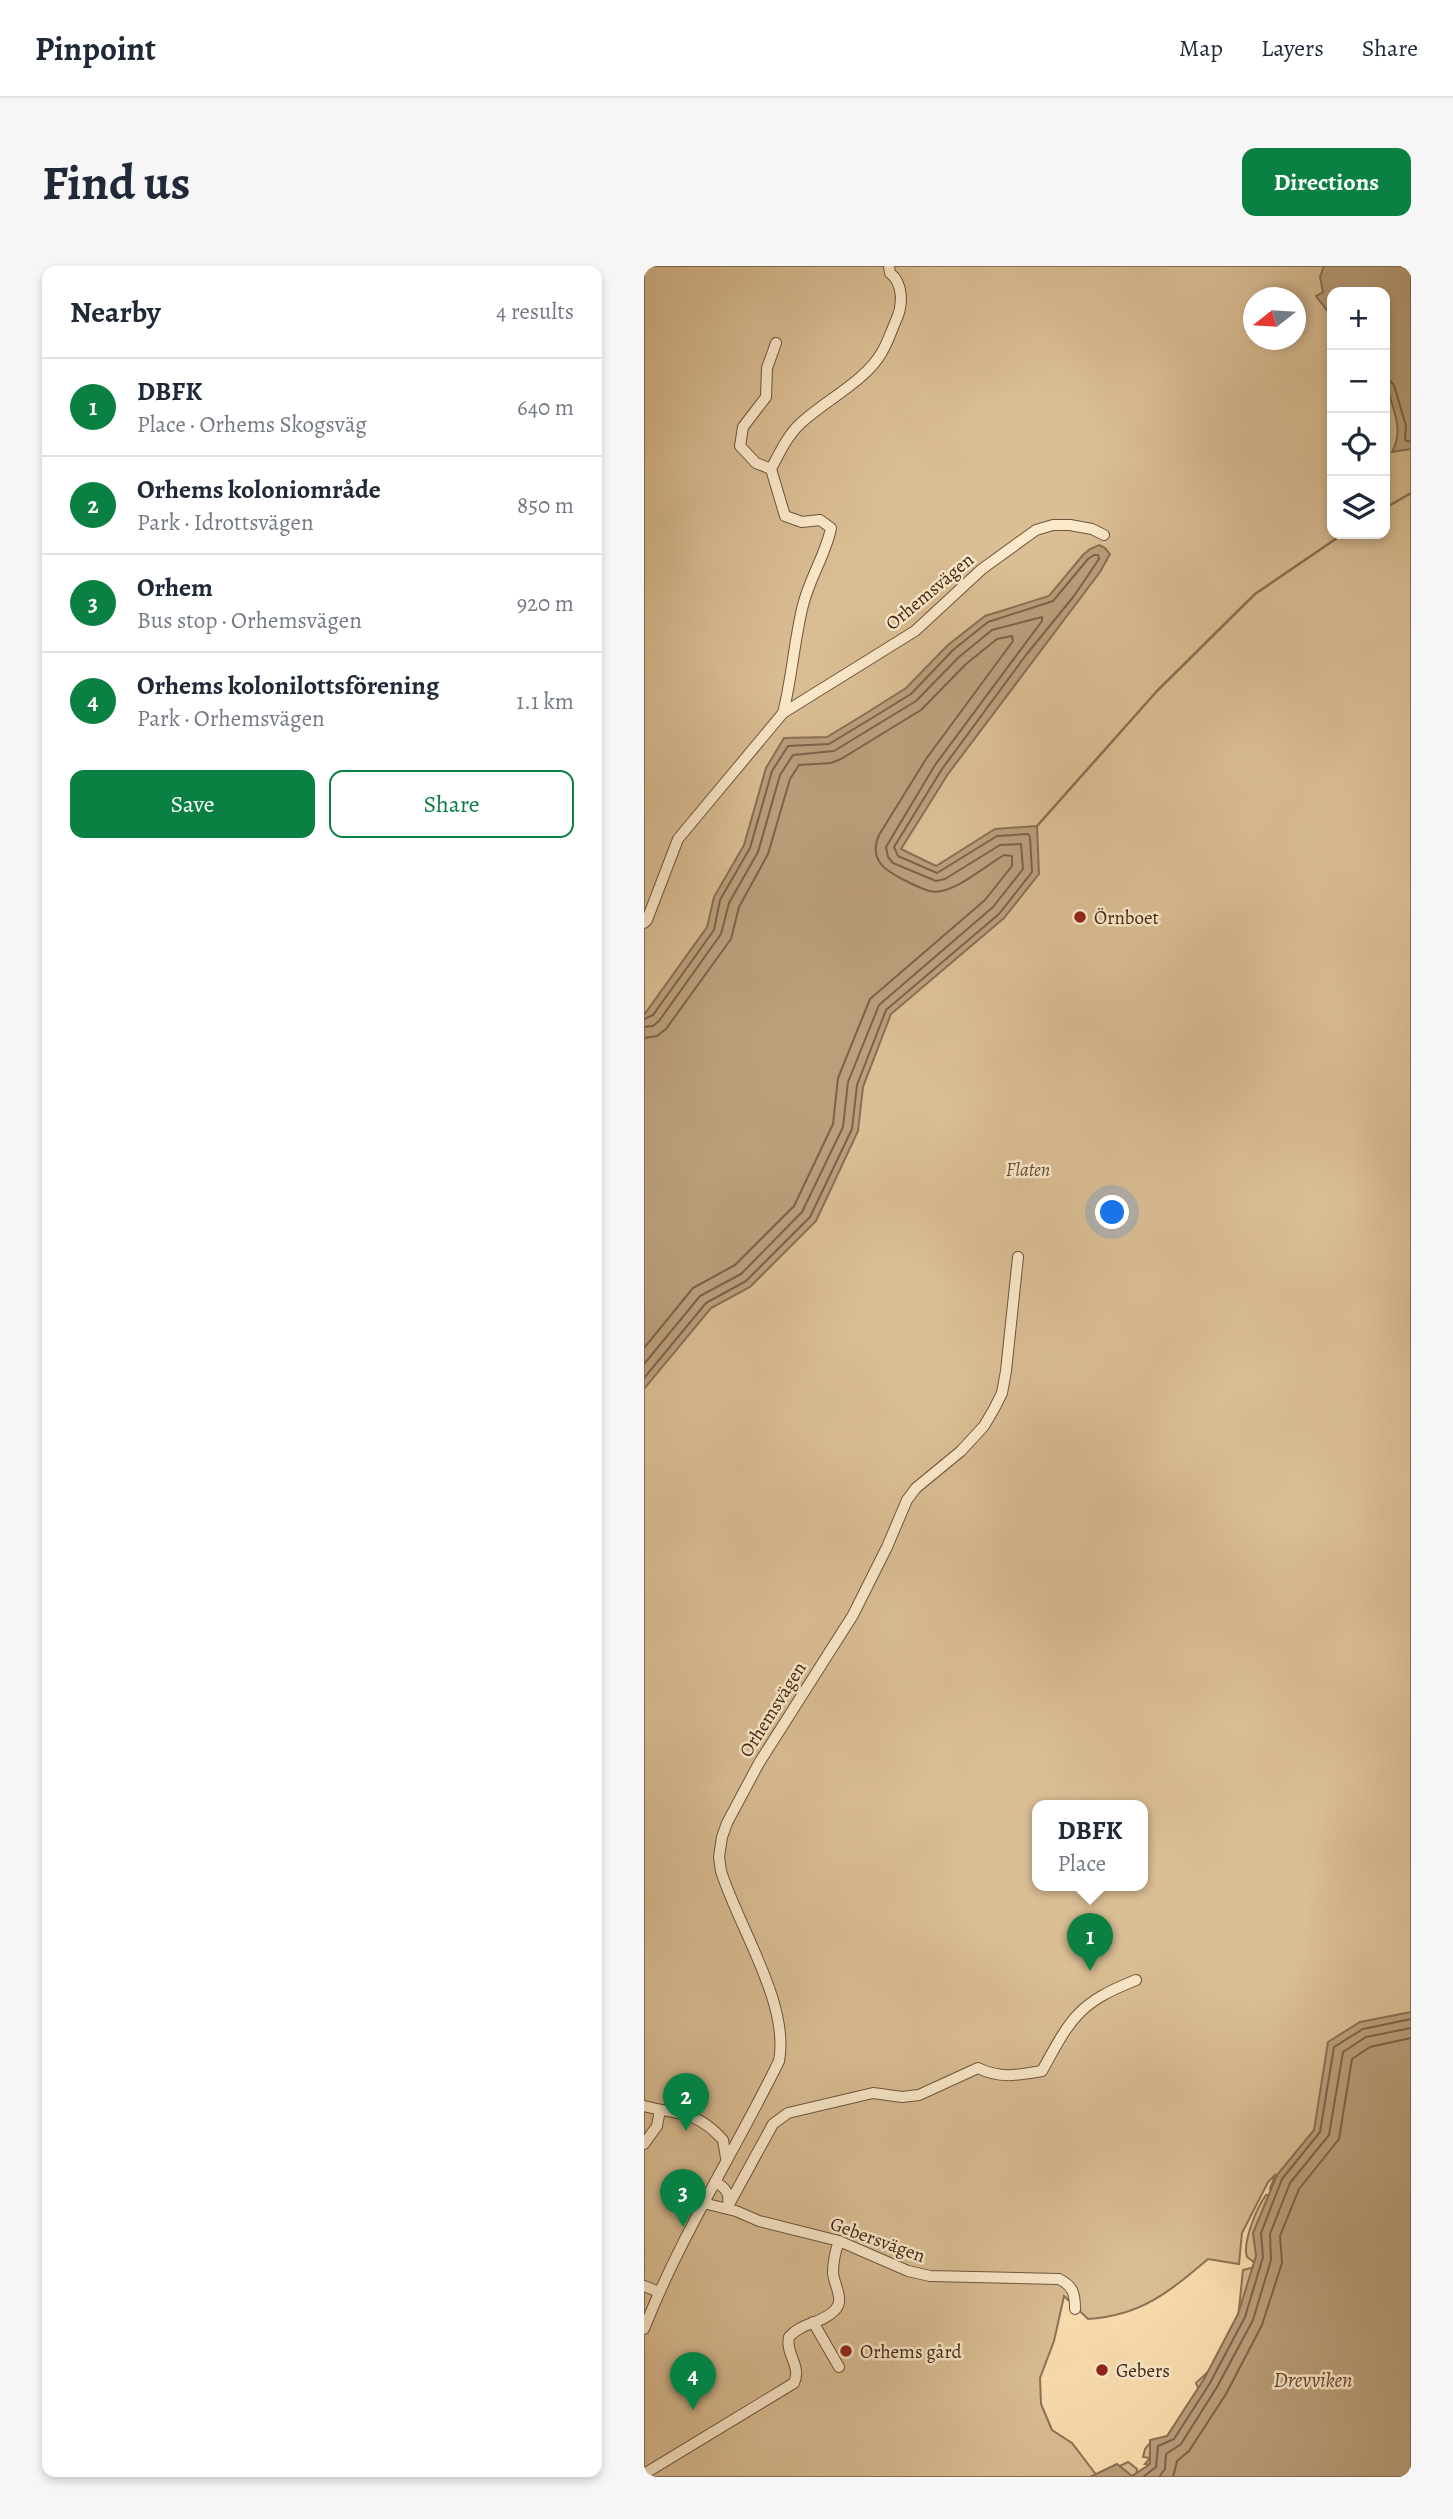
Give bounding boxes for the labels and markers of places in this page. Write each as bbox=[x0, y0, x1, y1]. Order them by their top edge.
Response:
place label: Örnboet bbox=[1094, 905, 1159, 931]
marker: Örnboet bbox=[1072, 909, 1088, 925]
pin: 1 bbox=[1067, 1913, 1113, 1971]
pin: 2 bbox=[663, 2073, 709, 2131]
pin: 3 bbox=[660, 2169, 706, 2227]
place label: Orhems gård bbox=[860, 2339, 963, 2365]
marker: Orhems gård bbox=[838, 2343, 854, 2359]
pin: 4 bbox=[670, 2352, 716, 2410]
place label: Gebers bbox=[1116, 2358, 1170, 2384]
marker: Gebers bbox=[1094, 2362, 1110, 2378]

